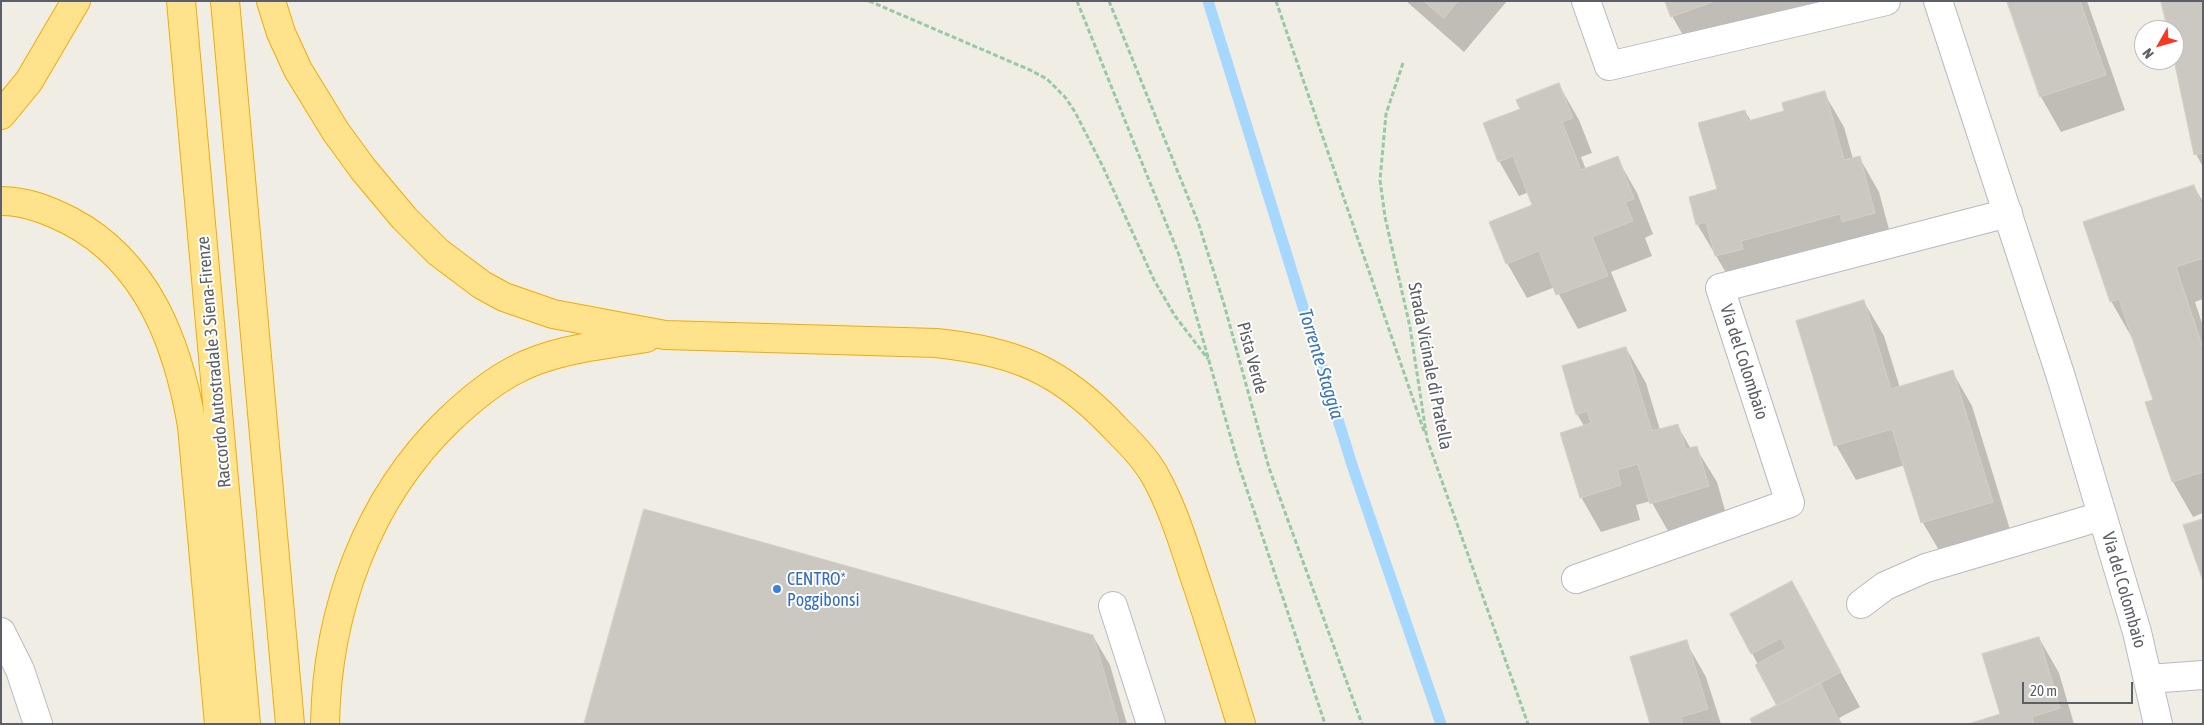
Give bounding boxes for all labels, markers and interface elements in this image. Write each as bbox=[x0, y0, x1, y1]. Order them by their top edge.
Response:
north arrow bbox=[2134, 20, 2184, 70]
text: N bbox=[2139, 45, 2157, 62]
street label: Raccordo Autostradale 3 Siena-Firenze bbox=[192, 235, 236, 489]
street label: Strada Vicinale di Pratella bbox=[1403, 281, 1457, 451]
street label: Via del Colombaio bbox=[1715, 302, 1773, 422]
water label: Torrente Staggia bbox=[1293, 306, 1349, 422]
street label: Pista Verde bbox=[1232, 320, 1272, 396]
street label: Via del Colombaio bbox=[2097, 529, 2151, 651]
place label: CENTRO* Poggibonsi bbox=[787, 568, 860, 610]
marker: CENTRO* Poggibonsi bbox=[771, 583, 783, 595]
scale bar bbox=[2024, 672, 2135, 704]
text: 20 m bbox=[2030, 682, 2057, 699]

